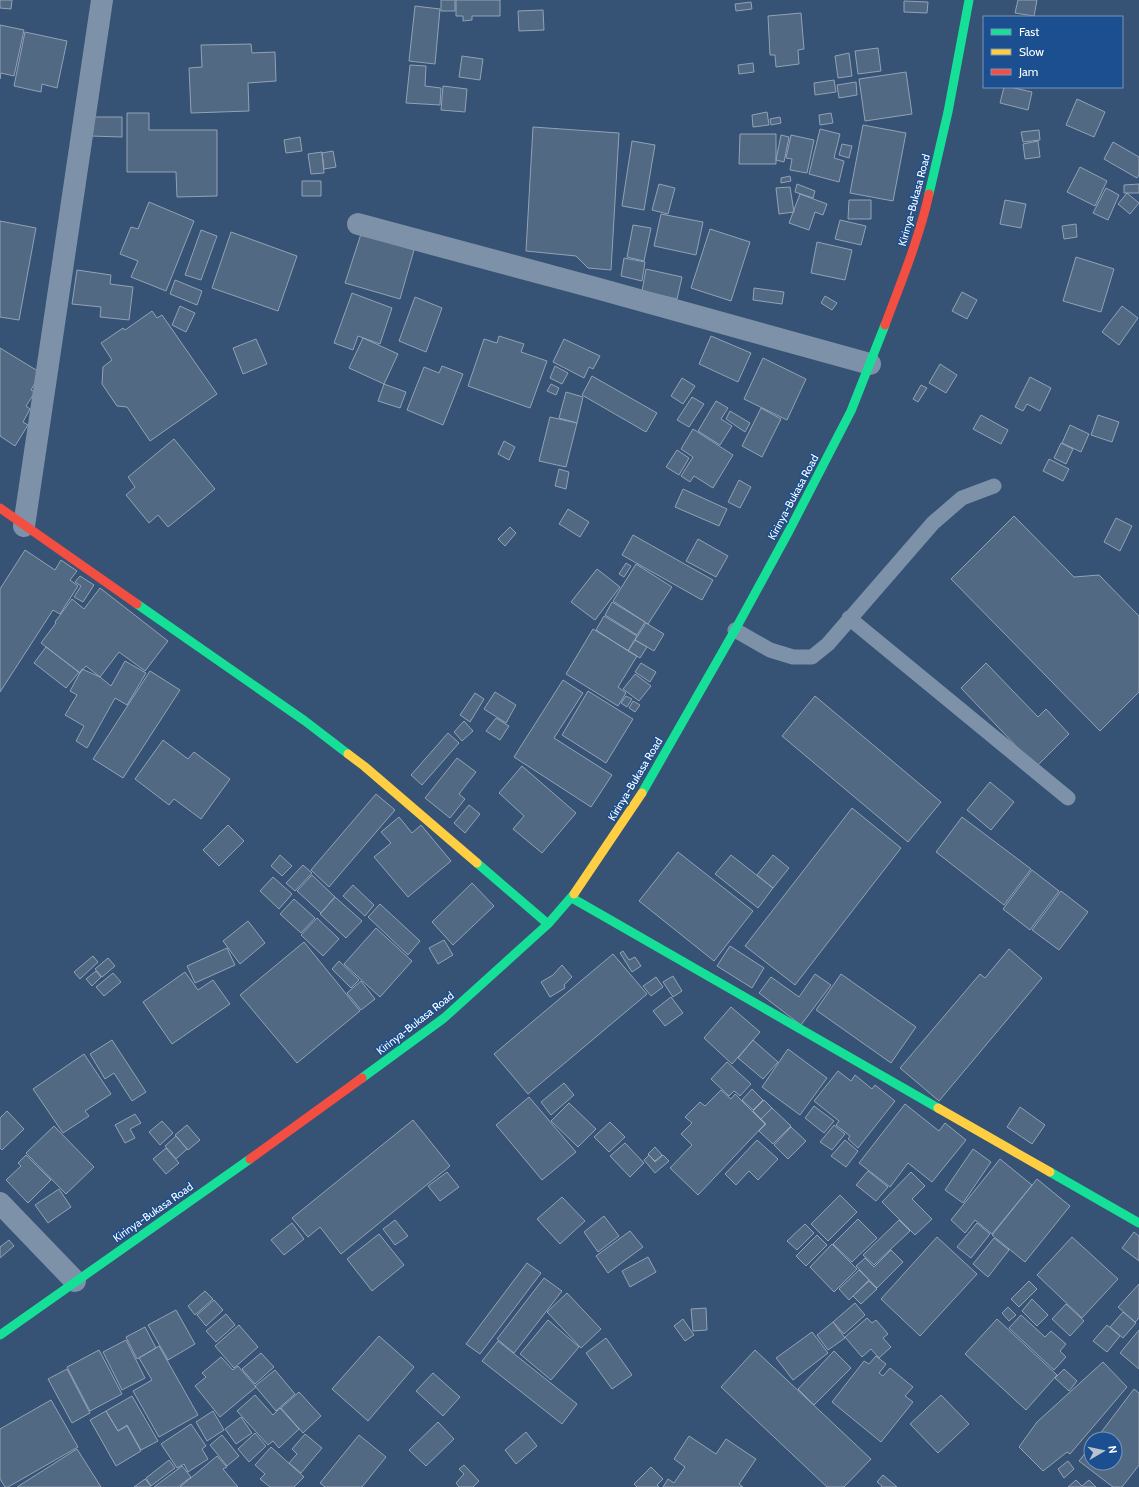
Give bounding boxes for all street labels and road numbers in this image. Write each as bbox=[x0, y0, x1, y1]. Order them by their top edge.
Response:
street label: Kirinya-Bukasa Road bbox=[895, 152, 933, 248]
street label: Kirinya-Bukasa Road bbox=[765, 452, 821, 542]
street label: Kirinya-Bukasa Road bbox=[605, 735, 665, 823]
street label: Kirinya-Bukasa Road bbox=[373, 988, 457, 1058]
street label: Kirinya-Bukasa Road bbox=[110, 1179, 196, 1245]

